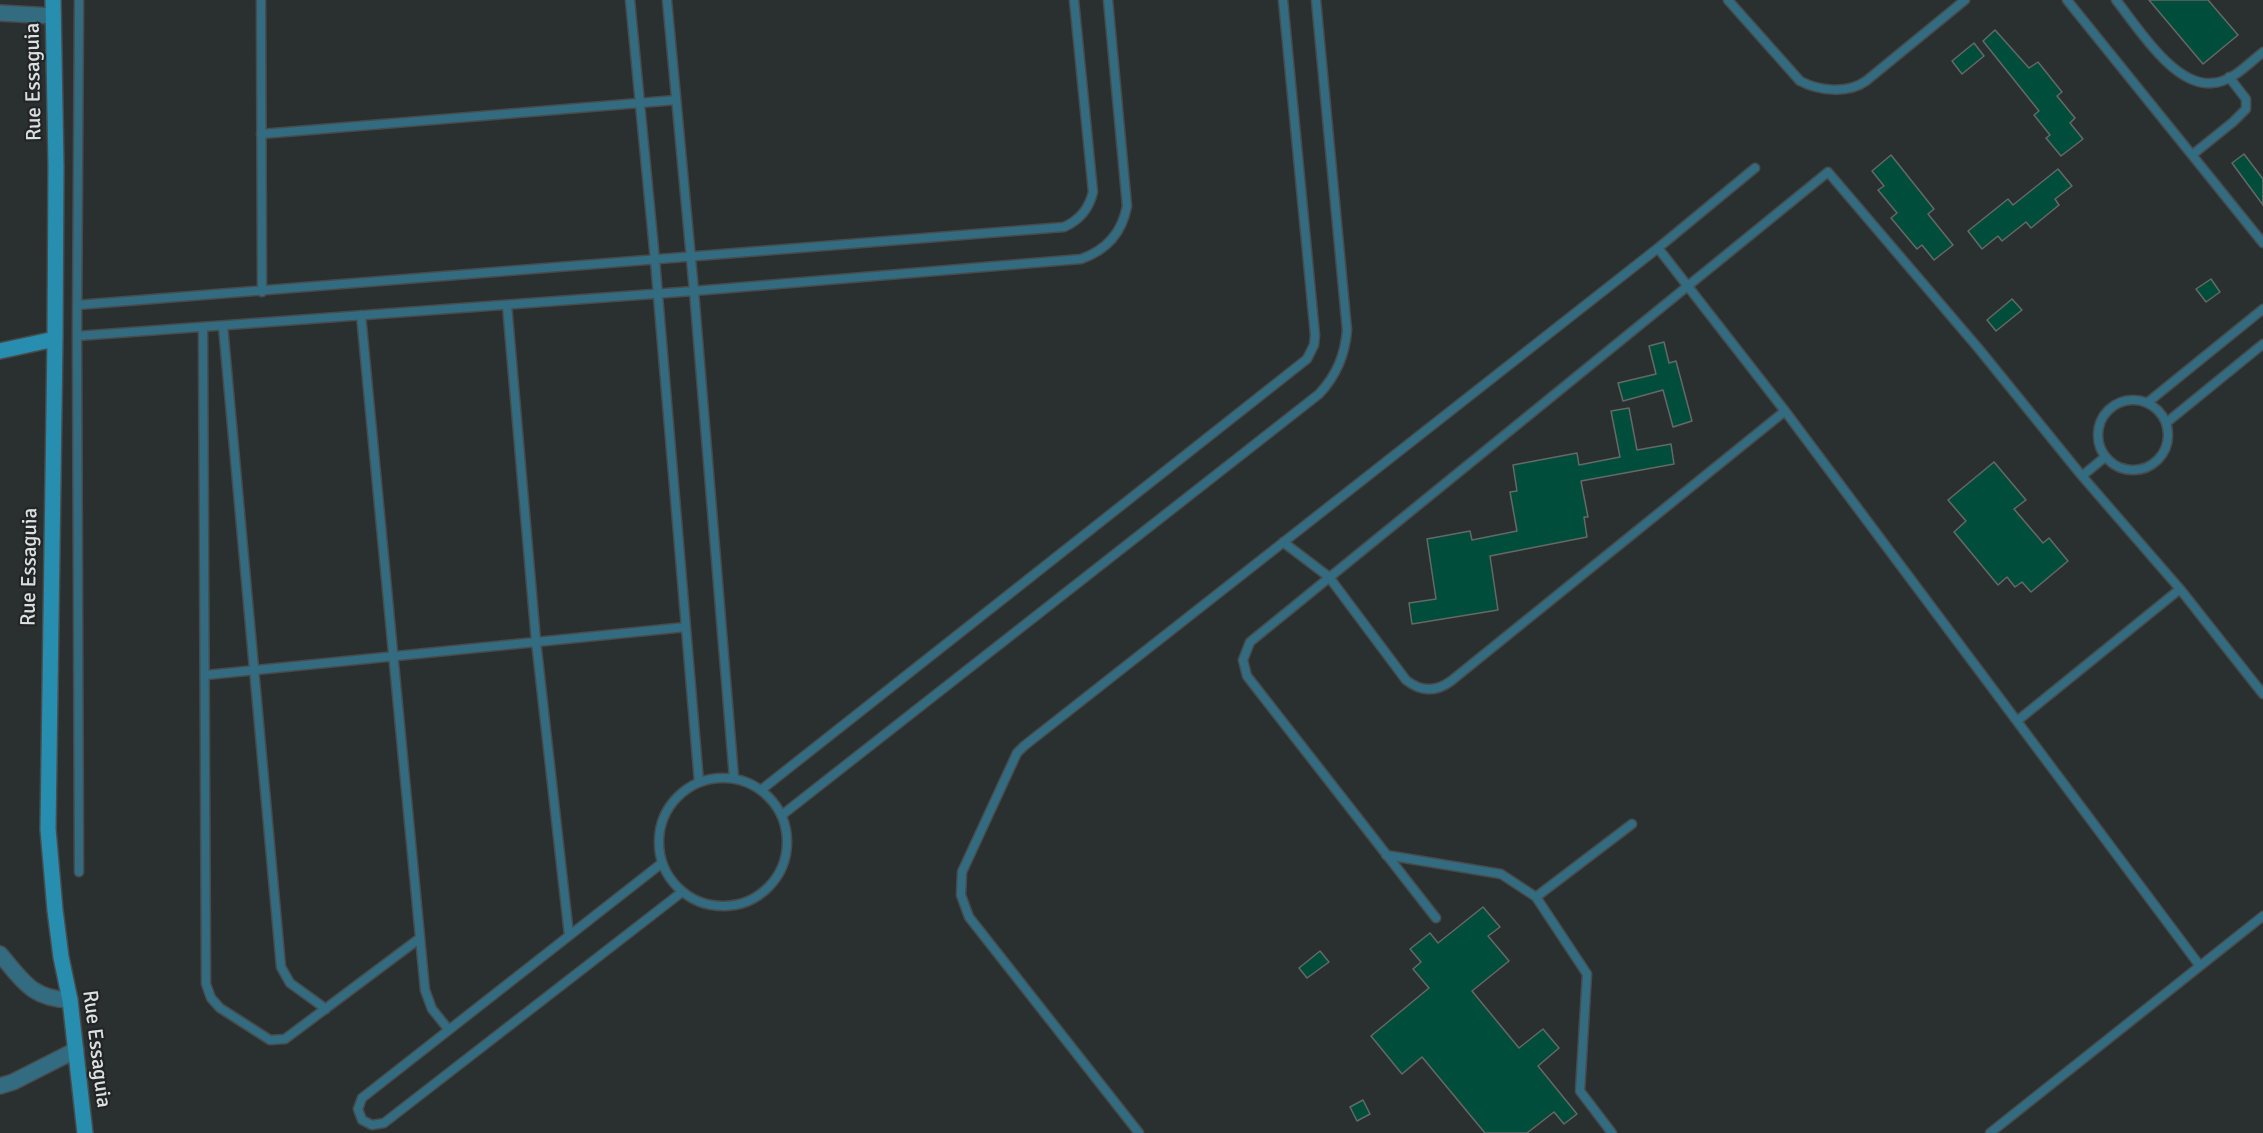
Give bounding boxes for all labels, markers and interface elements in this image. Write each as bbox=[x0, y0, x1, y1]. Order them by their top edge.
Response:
street label: Rue Essaguia bbox=[20, 23, 48, 141]
street label: Rue Essaguia bbox=[16, 508, 44, 626]
street label: Rue Essaguia bbox=[76, 989, 116, 1109]

